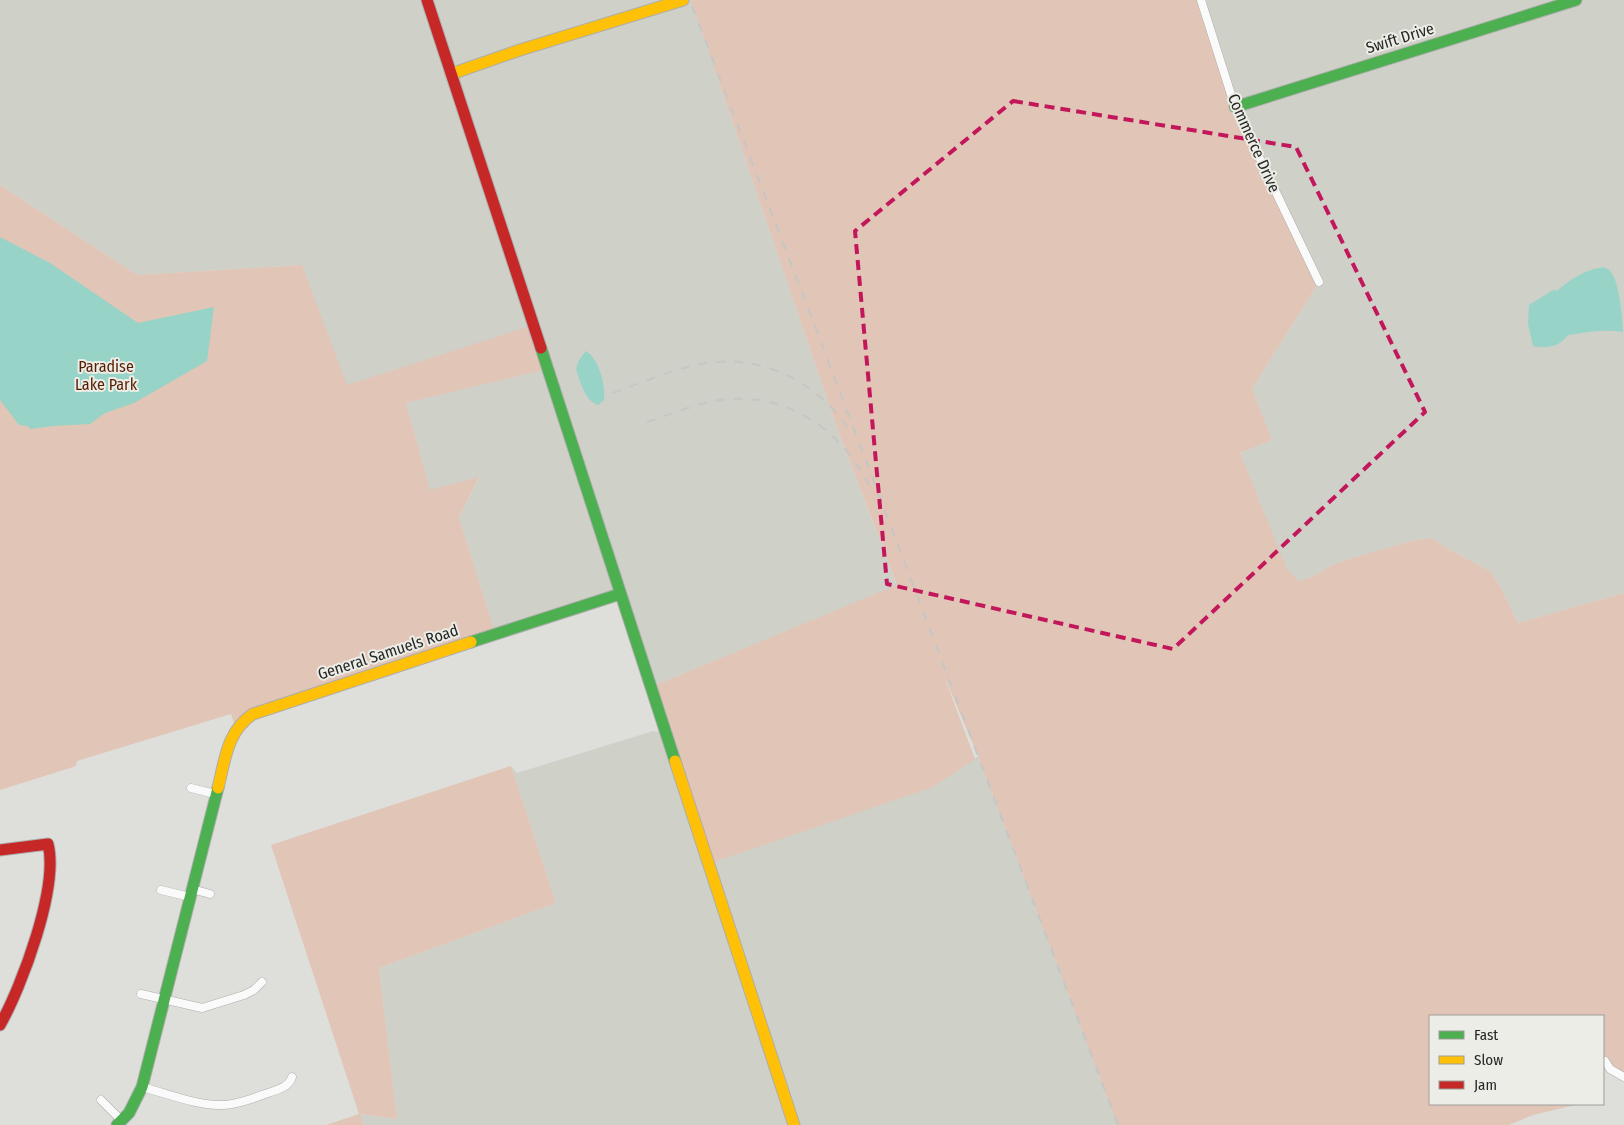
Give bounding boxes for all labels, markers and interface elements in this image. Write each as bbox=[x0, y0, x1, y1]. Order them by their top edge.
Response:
street label: Swift Drive bbox=[1364, 19, 1436, 57]
street label: Commerce Drive bbox=[1224, 91, 1284, 195]
park label: Paradise Lake Park bbox=[75, 357, 138, 394]
street label: General Samuels Road bbox=[315, 620, 461, 684]
legend bbox=[1429, 1015, 1604, 1105]
text: Fast bbox=[1474, 1026, 1498, 1044]
text: Slow bbox=[1474, 1051, 1503, 1069]
text: Jam bbox=[1474, 1076, 1497, 1094]

